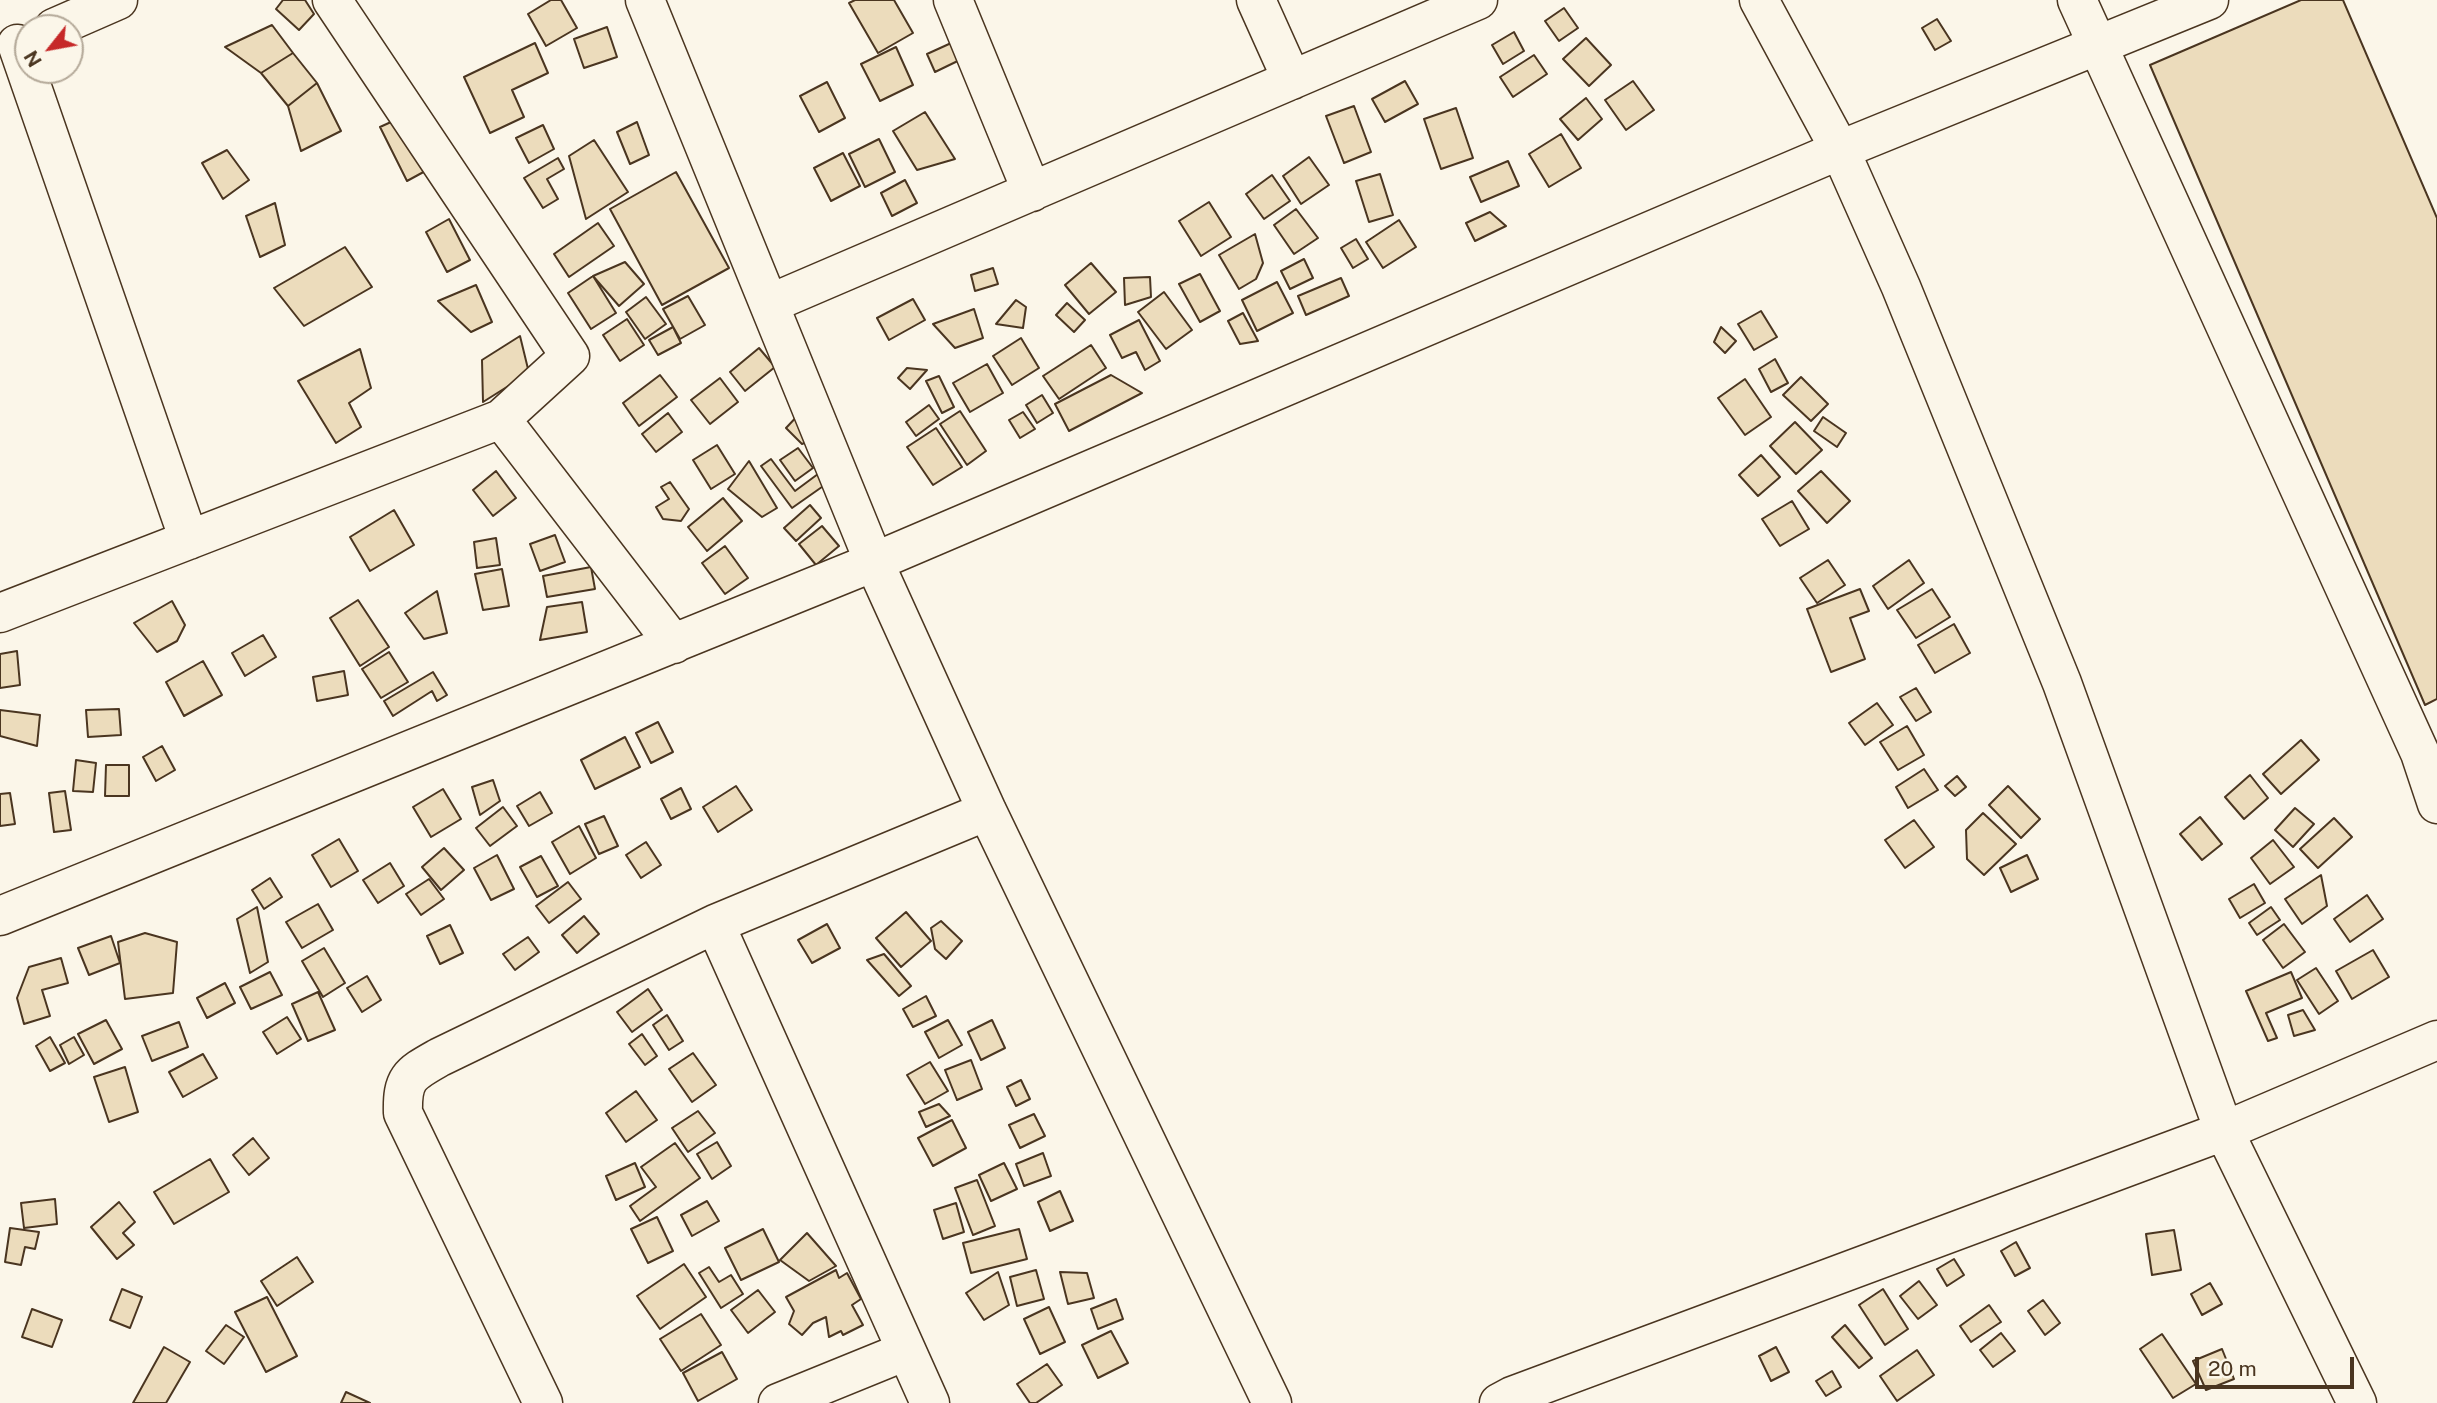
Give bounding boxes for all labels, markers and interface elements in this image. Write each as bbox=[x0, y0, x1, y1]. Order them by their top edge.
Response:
north arrow bbox=[14, 14, 84, 84]
text: N bbox=[19, 47, 46, 71]
scale bar bbox=[2199, 1344, 2358, 1388]
text: 20 m bbox=[2208, 1356, 2257, 1381]

